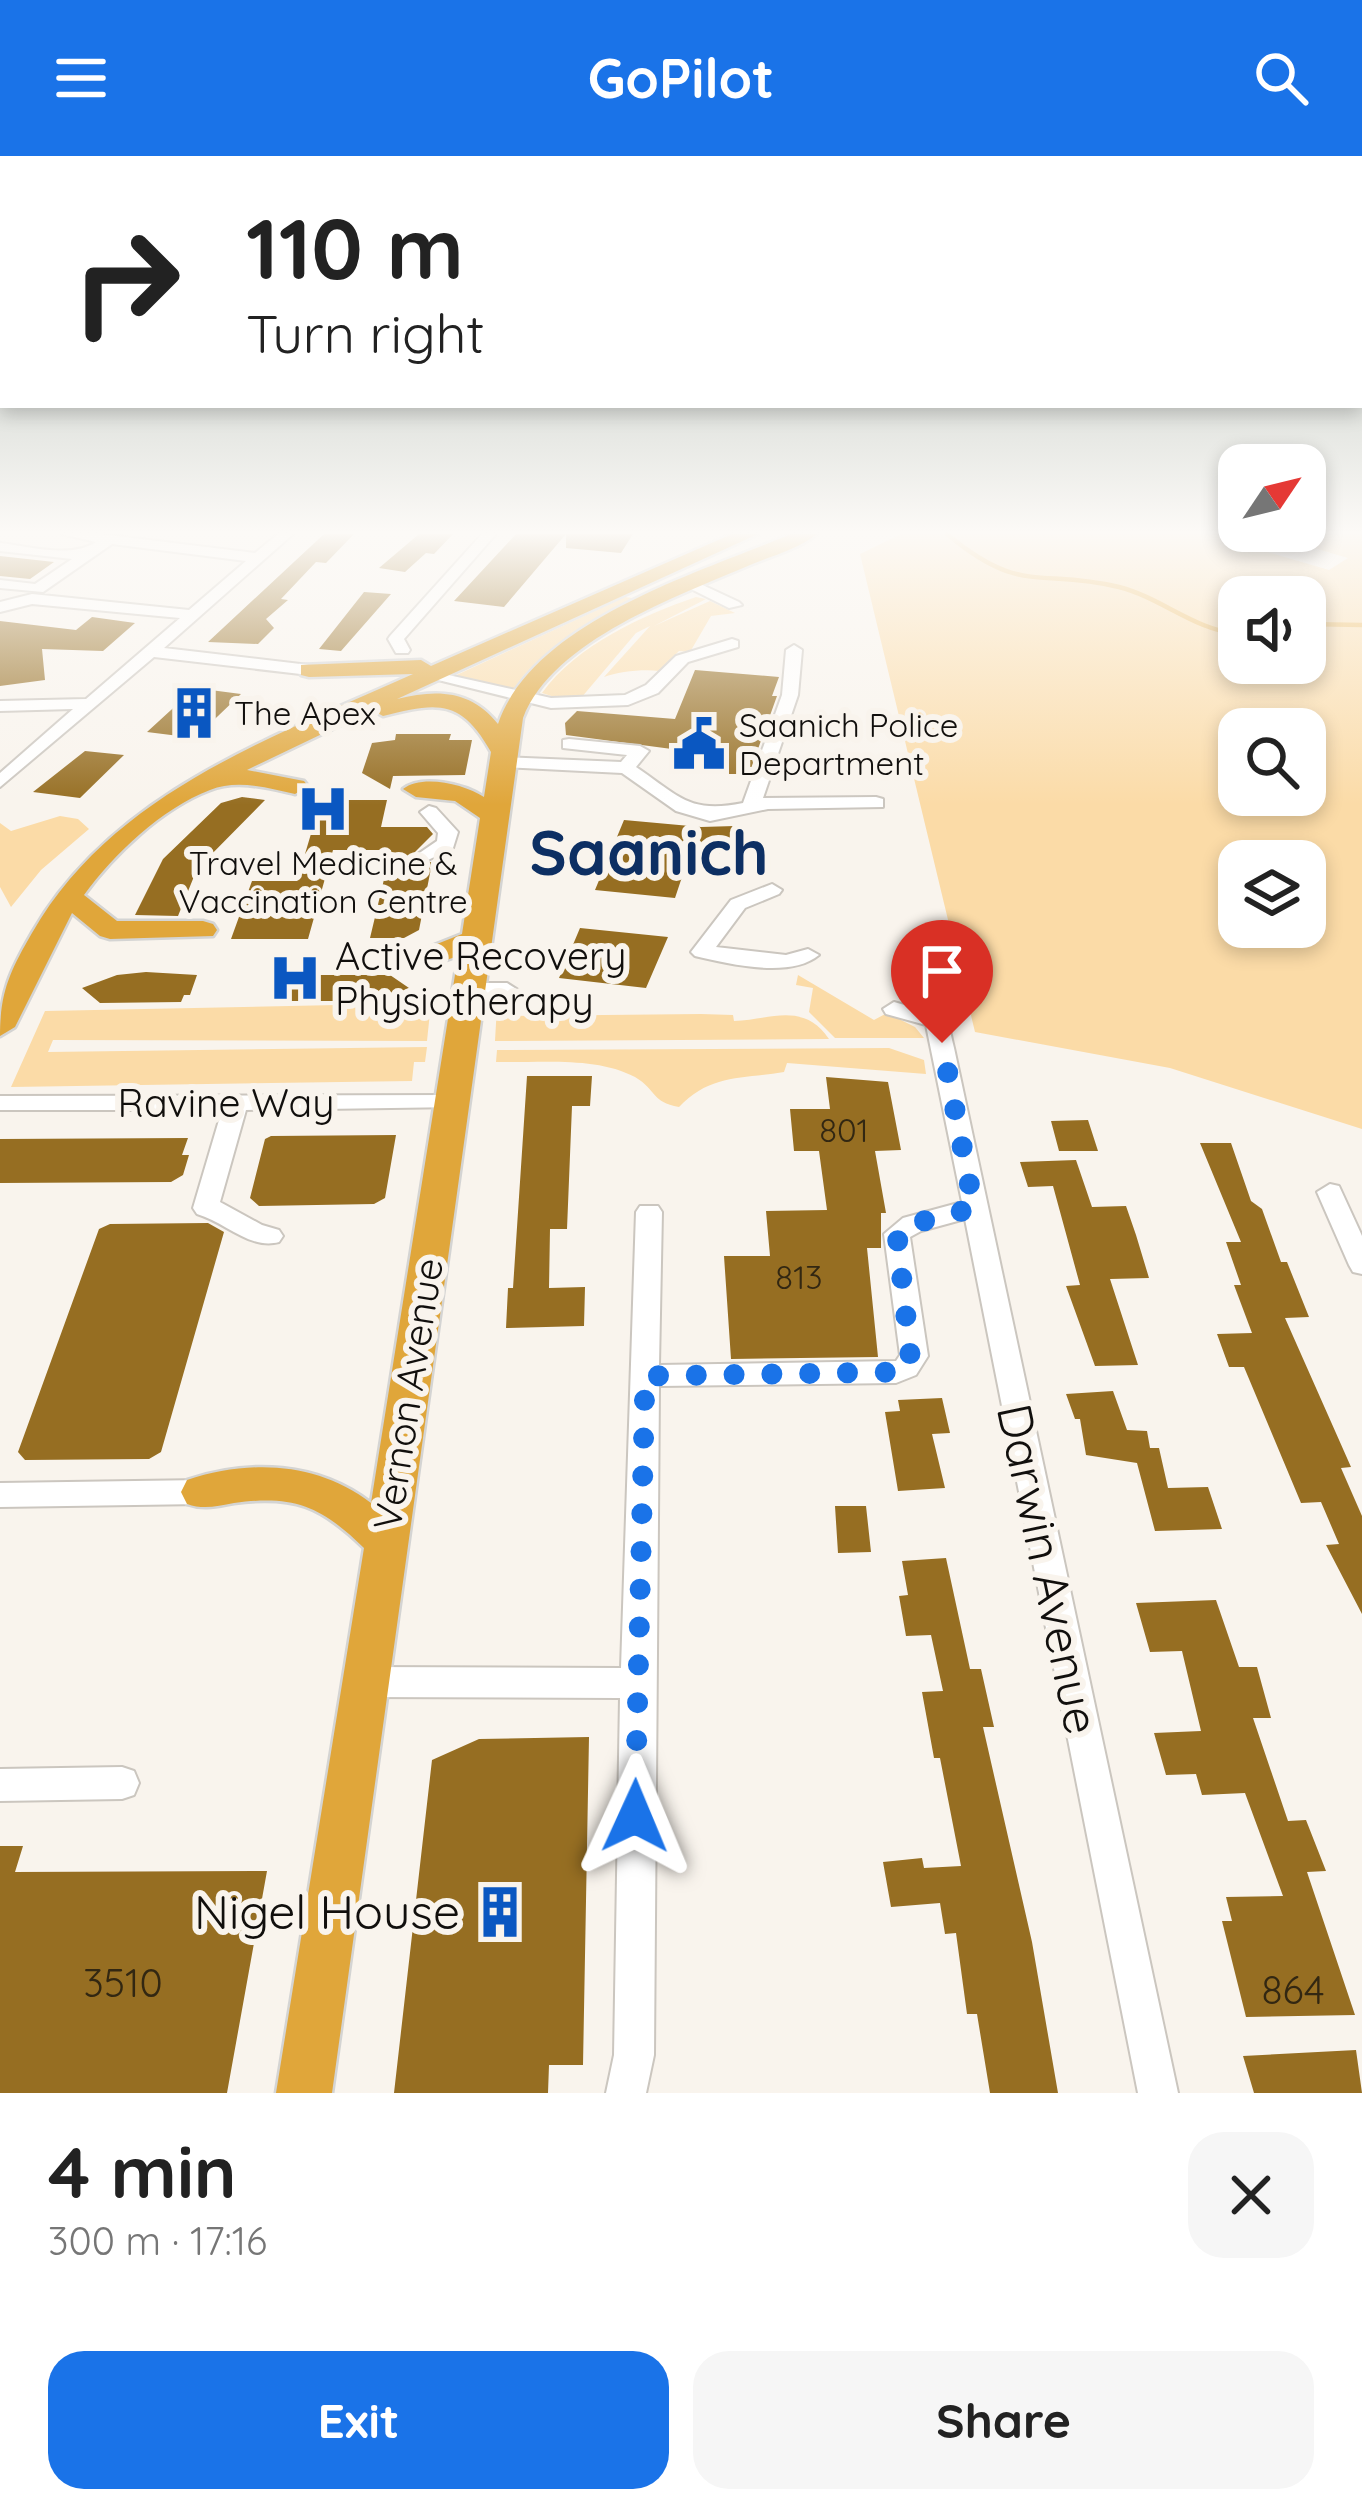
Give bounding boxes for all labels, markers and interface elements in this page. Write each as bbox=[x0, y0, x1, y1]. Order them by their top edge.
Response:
text: GoPilot bbox=[588, 44, 774, 112]
icon: menu bbox=[48, 45, 114, 111]
icon: search bbox=[1248, 45, 1314, 111]
text: 110 m bbox=[246, 195, 464, 300]
icon: right bbox=[48, 204, 204, 360]
text: Turn right bbox=[246, 299, 485, 367]
north arrow bbox=[1218, 444, 1326, 552]
map controls bbox=[1218, 444, 1326, 948]
button: sound bbox=[1218, 576, 1326, 684]
building icon: The Apex bbox=[165, 684, 223, 742]
place label: The Apex bbox=[234, 692, 376, 733]
place label: Saanich Police Department bbox=[739, 704, 959, 783]
button: search bbox=[1218, 708, 1326, 816]
public building icon: Saanich Police Department bbox=[670, 715, 728, 773]
hospital icon: Travel Medicine & Vaccination Centre bbox=[294, 780, 352, 838]
district label: Saanich bbox=[529, 812, 769, 891]
button: layers bbox=[1218, 840, 1326, 948]
place label: Travel Medicine & Vaccination Centre bbox=[178, 842, 468, 921]
pin bbox=[891, 920, 993, 1043]
place label: Active Recovery Physiotherapy bbox=[335, 931, 626, 1025]
icon: arrive bbox=[909, 938, 975, 1004]
hospital icon: Active Recovery Physiotherapy bbox=[266, 949, 324, 1007]
street label: Ravine Way bbox=[118, 1078, 334, 1127]
house number: 801 bbox=[819, 1109, 869, 1150]
street label: Vernon Avenue bbox=[362, 1254, 453, 1533]
house number: 813 bbox=[775, 1256, 823, 1297]
street label: Darwin Avenue bbox=[985, 1398, 1113, 1739]
position arrow bbox=[572, 1753, 698, 1879]
place label: Nigel House bbox=[194, 1881, 460, 1941]
building icon: Nigel House bbox=[471, 1883, 529, 1941]
house number: 3510 bbox=[83, 1958, 163, 2007]
house number: 864 bbox=[1261, 1965, 1325, 2014]
text: 4 min bbox=[48, 2126, 237, 2216]
button: close bbox=[1188, 2132, 1314, 2258]
text: 300 m · 17:16 bbox=[48, 2216, 267, 2265]
button: Exit bbox=[48, 2351, 669, 2489]
button: Share bbox=[693, 2351, 1314, 2489]

